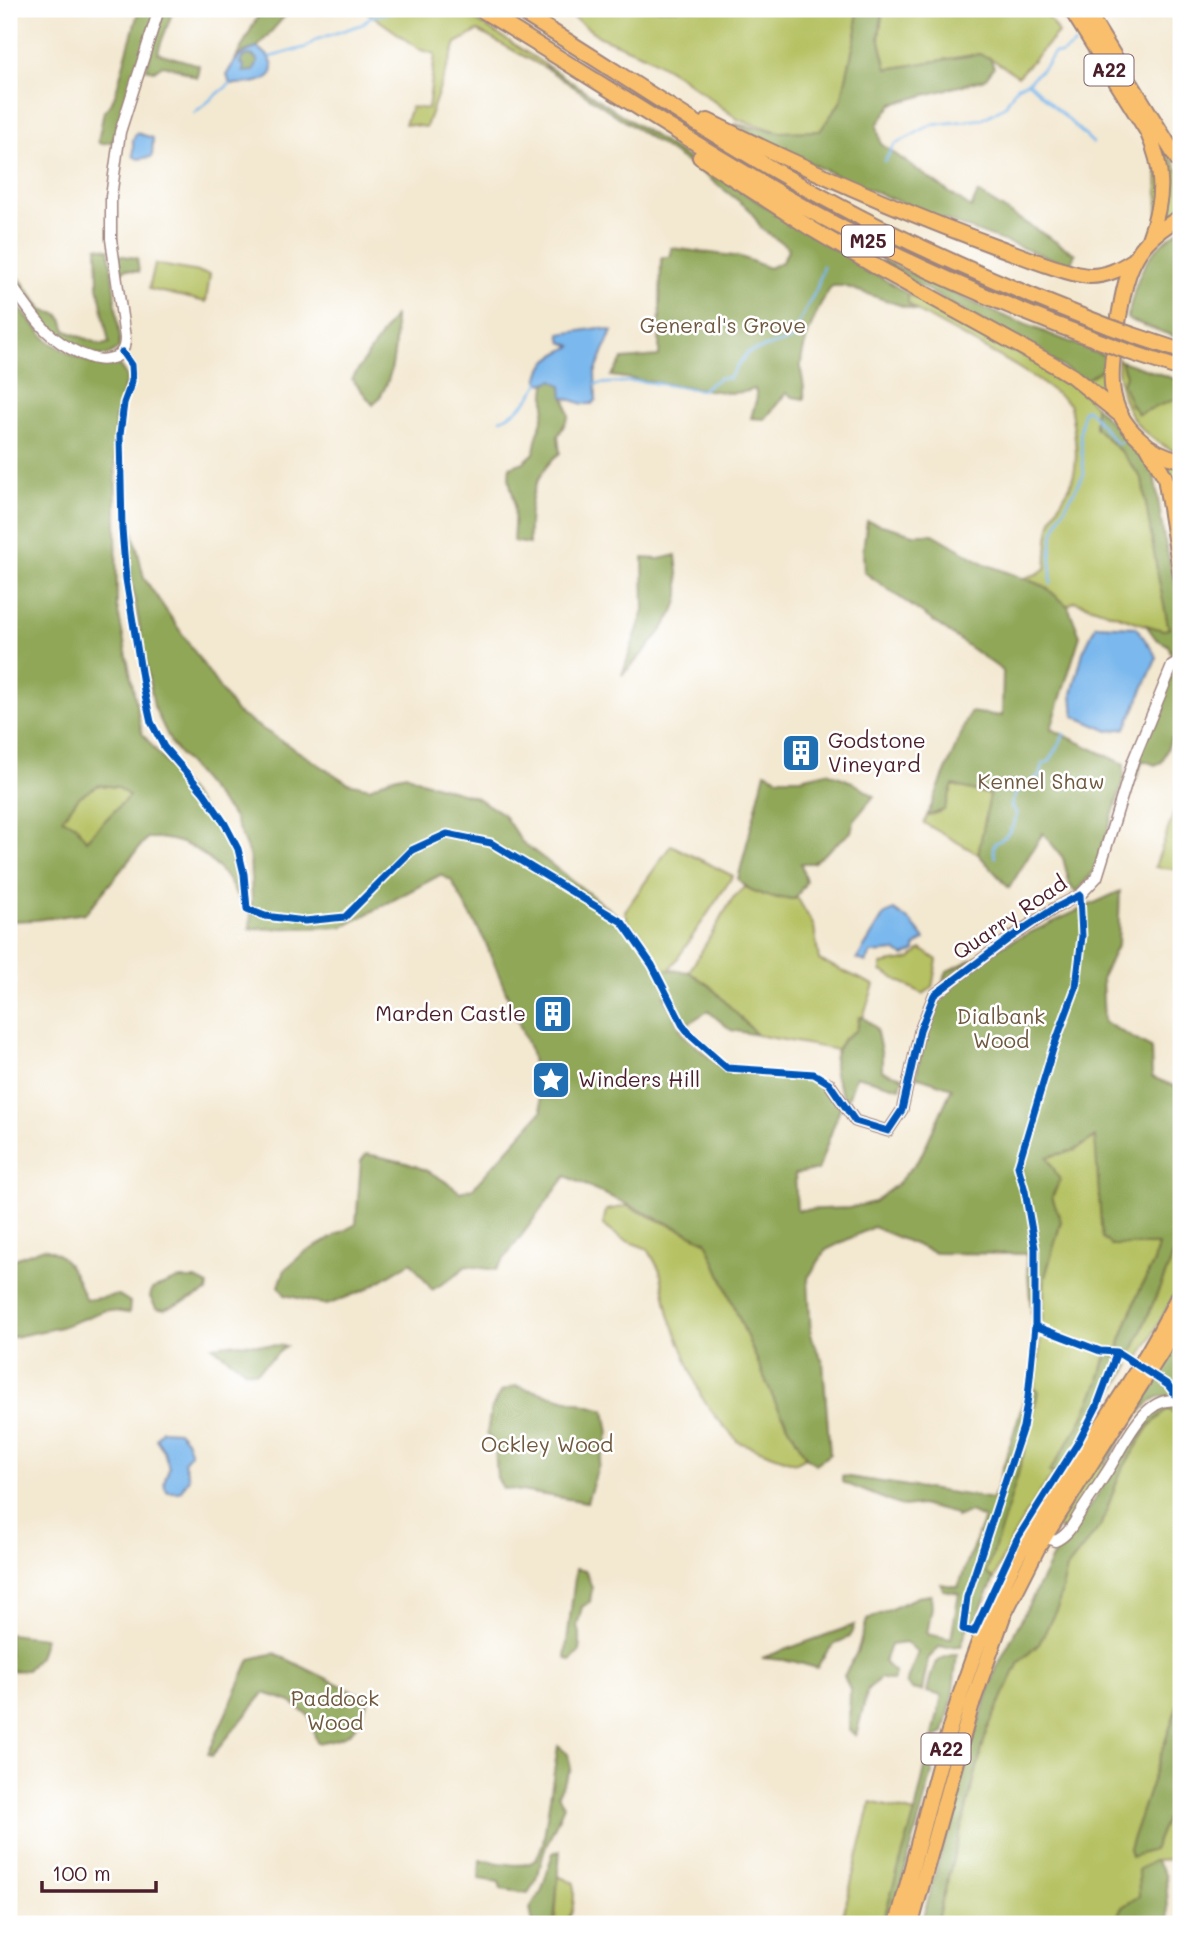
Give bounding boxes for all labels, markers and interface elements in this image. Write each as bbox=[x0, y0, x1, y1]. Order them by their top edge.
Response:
road number: A22 bbox=[1084, 54, 1134, 86]
road number: M25 bbox=[842, 226, 894, 256]
park label: General's Grove bbox=[640, 311, 806, 338]
place label: Godstone Vineyard bbox=[828, 726, 926, 777]
building icon: Godstone Vineyard bbox=[780, 732, 822, 774]
park label: Kennel Shaw bbox=[977, 767, 1105, 794]
street label: Quarry Road bbox=[947, 869, 1071, 965]
building icon: Marden Castle bbox=[532, 993, 574, 1035]
place label: Marden Castle bbox=[375, 999, 526, 1026]
park label: Dialbank Wood bbox=[957, 1002, 1045, 1053]
place icon: Winders Hill bbox=[530, 1059, 572, 1101]
place label: Winders Hill bbox=[578, 1065, 700, 1092]
park label: Ockley Wood bbox=[481, 1430, 613, 1457]
park label: Paddock Wood bbox=[291, 1684, 379, 1735]
road number: A22 bbox=[922, 1734, 970, 1764]
scale bar bbox=[42, 1849, 156, 1893]
text: 100 m bbox=[52, 1859, 111, 1886]

